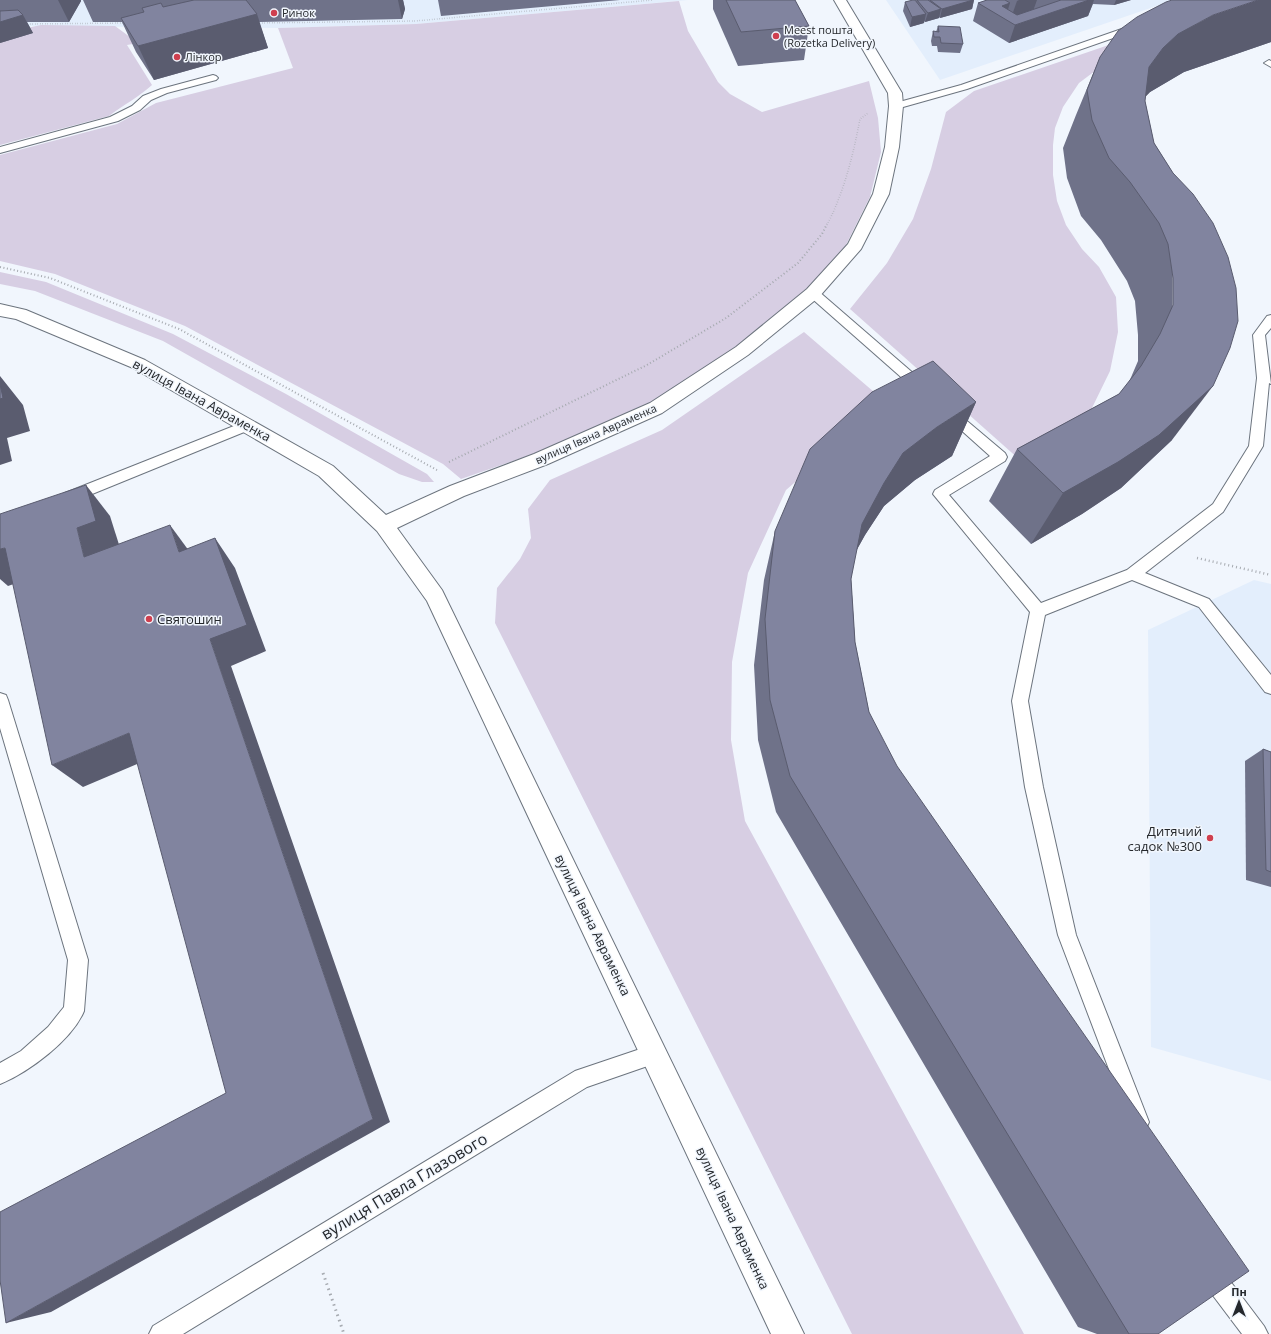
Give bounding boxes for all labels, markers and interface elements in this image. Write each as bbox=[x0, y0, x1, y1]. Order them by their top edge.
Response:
place label: Ринок bbox=[282, 5, 315, 20]
marker: Ринок bbox=[269, 8, 279, 18]
place label: Meest пошта (Rozetka Delivery) bbox=[784, 22, 875, 50]
marker: Meest пошта (Rozetka Delivery) bbox=[771, 31, 781, 41]
place label: Лінкор bbox=[185, 49, 222, 64]
marker: Лінкор bbox=[172, 52, 182, 62]
street label: вулиця Івана Авраменка bbox=[130, 354, 274, 446]
street label: вулиця Івана Авраменка bbox=[533, 400, 659, 467]
place label: Святошин bbox=[157, 610, 222, 628]
marker: Святошин bbox=[144, 614, 154, 624]
place label: Дитячий садок №300 bbox=[1128, 822, 1202, 855]
marker: Дитячий садок №300 bbox=[1205, 833, 1215, 843]
street label: вулиця Івана Авраменка bbox=[551, 851, 635, 999]
street label: вулиця Павла Глазового bbox=[317, 1127, 491, 1245]
street label: вулиця Івана Авраменка bbox=[692, 1144, 774, 1292]
north arrow bbox=[1219, 1282, 1259, 1322]
text: Пн bbox=[1231, 1284, 1247, 1299]

